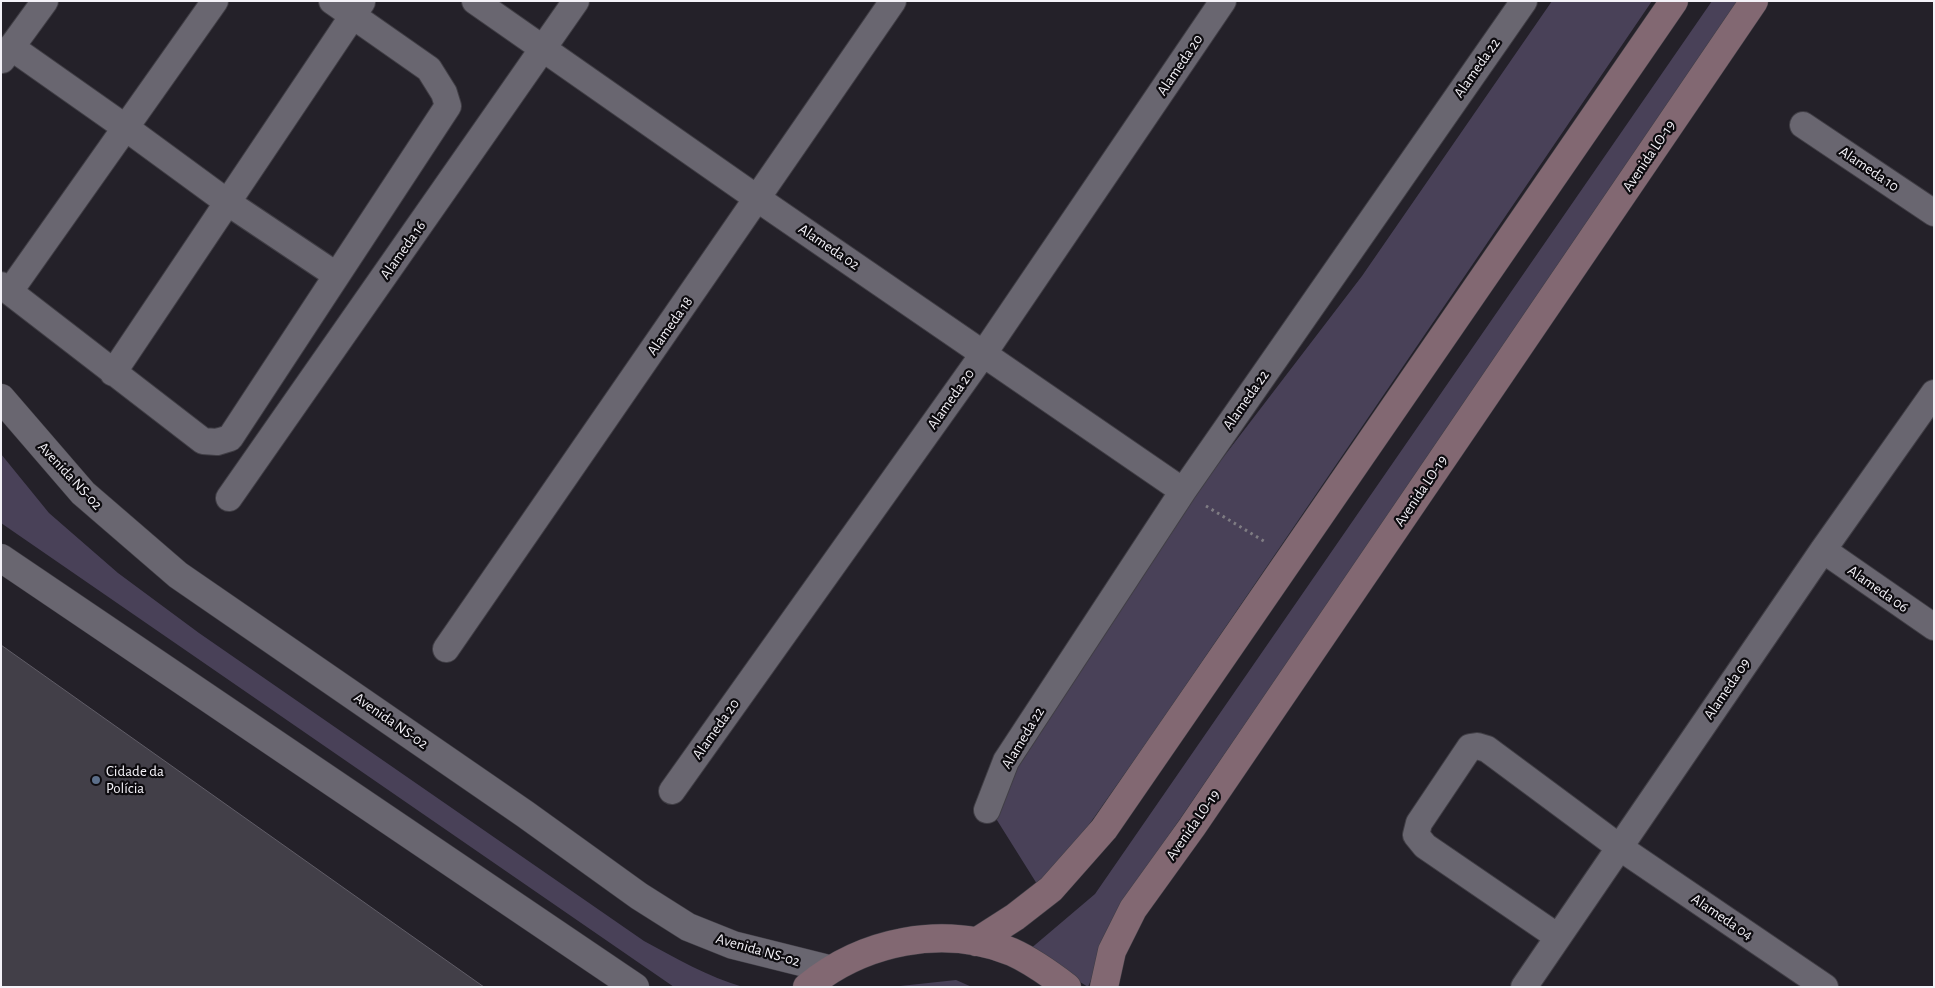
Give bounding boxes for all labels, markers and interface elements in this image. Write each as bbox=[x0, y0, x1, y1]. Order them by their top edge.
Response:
street label: Alameda 20 bbox=[1153, 31, 1207, 99]
street label: Alameda 22 bbox=[1450, 35, 1504, 101]
street label: Avenida LO-19 bbox=[1619, 117, 1679, 195]
street label: Alameda 10 bbox=[1836, 142, 1902, 196]
street label: Alameda 16 bbox=[376, 217, 430, 283]
street label: Alameda 02 bbox=[795, 220, 863, 274]
street label: Alameda 18 bbox=[643, 293, 697, 359]
street label: Alameda 20 bbox=[924, 365, 978, 433]
street label: Alameda 22 bbox=[1219, 367, 1273, 433]
street label: Avenida NS-02 bbox=[34, 438, 106, 514]
street label: Avenida LO-19 bbox=[1391, 452, 1451, 530]
street label: Alameda 06 bbox=[1844, 561, 1912, 617]
street label: Alameda 09 bbox=[1700, 655, 1754, 723]
street label: Avenida NS-02 bbox=[350, 689, 432, 753]
street label: Alameda 20 bbox=[689, 695, 743, 763]
street label: Alameda 22 bbox=[998, 704, 1048, 772]
place label: Cidade da Polícia bbox=[106, 762, 164, 797]
marker: Cidade da Polícia bbox=[90, 774, 102, 786]
street label: Avenida LO-19 bbox=[1162, 786, 1224, 864]
street label: Alameda 04 bbox=[1688, 890, 1756, 944]
street label: Avenida NS-02 bbox=[714, 929, 802, 971]

